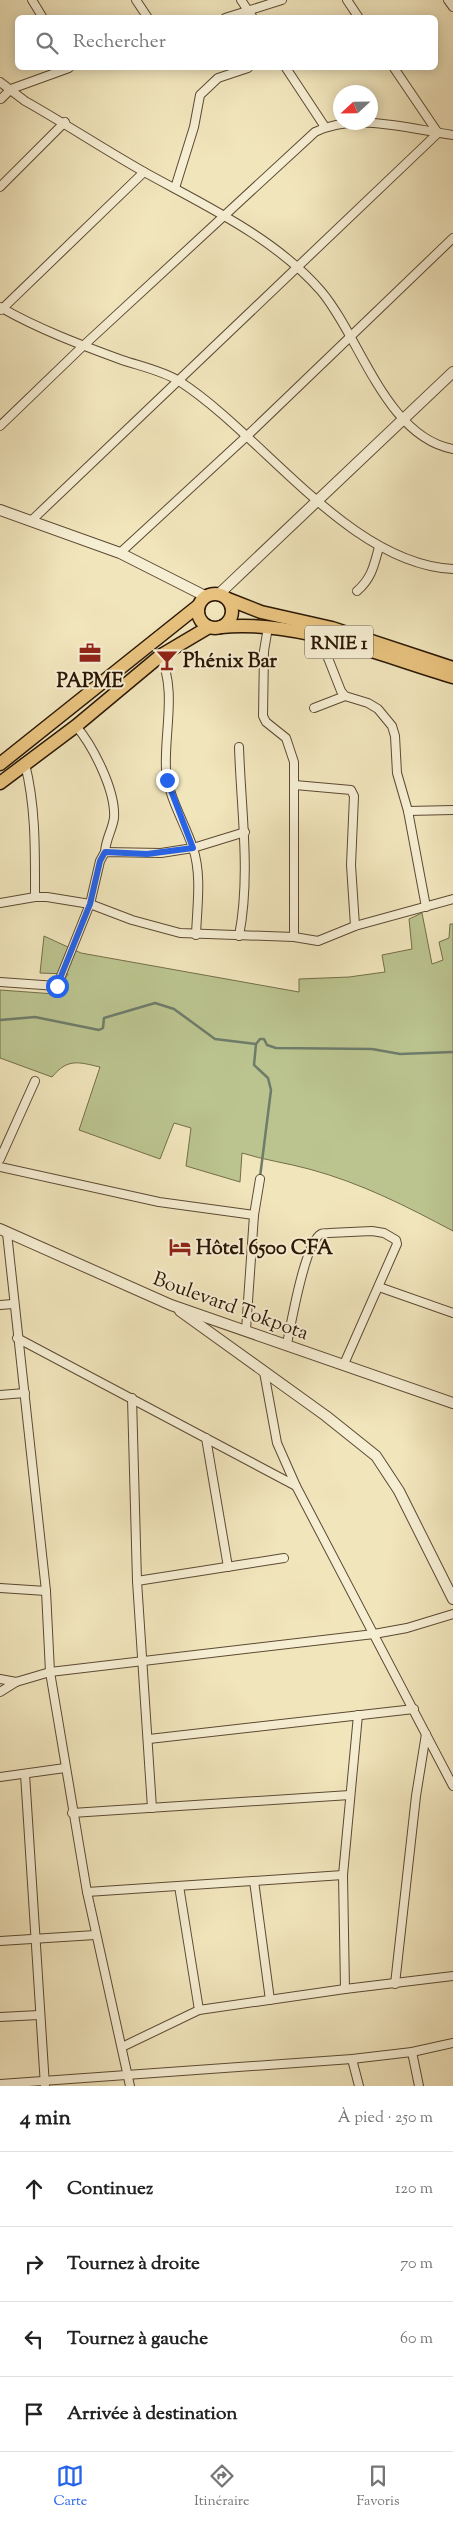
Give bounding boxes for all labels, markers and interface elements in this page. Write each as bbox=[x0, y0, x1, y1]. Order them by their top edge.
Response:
search box bbox=[15, 15, 438, 70]
icon: search bbox=[33, 29, 61, 57]
text: Rechercher bbox=[73, 29, 166, 56]
north arrow bbox=[333, 85, 378, 130]
road number: RNIE 1 bbox=[305, 626, 373, 659]
office icon: PAPME bbox=[77, 640, 103, 666]
bar icon: Phénix Bar bbox=[154, 647, 180, 673]
place label: Phénix Bar bbox=[183, 648, 277, 677]
place label: PAPME bbox=[56, 668, 124, 697]
route end bbox=[156, 769, 179, 792]
route start bbox=[46, 975, 69, 998]
hotel icon: Hôtel 6500 CFA bbox=[167, 1234, 193, 1260]
place label: Hôtel 6500 CFA bbox=[196, 1235, 334, 1264]
street label: Boulevard Tokpota bbox=[148, 1266, 312, 1349]
text: 4 min bbox=[20, 2104, 71, 2134]
text: À pied · 250 m bbox=[338, 2107, 433, 2130]
icon: ahead bbox=[20, 2175, 48, 2203]
text: Continuez bbox=[67, 2176, 153, 2203]
text: 120 m bbox=[395, 2178, 433, 2201]
icon: right bbox=[20, 2250, 48, 2278]
text: Tournez à droite bbox=[67, 2251, 200, 2278]
text: 70 m bbox=[400, 2253, 433, 2276]
icon: left bbox=[20, 2325, 48, 2353]
text: Tournez à gauche bbox=[67, 2326, 208, 2353]
text: 60 m bbox=[400, 2328, 433, 2351]
icon: arrive bbox=[20, 2400, 48, 2428]
text: Arrivée à destination bbox=[67, 2401, 238, 2428]
tab: Carte bbox=[53, 2462, 87, 2512]
tab: Itinéraire bbox=[194, 2462, 250, 2512]
tab: Favoris bbox=[356, 2462, 400, 2512]

